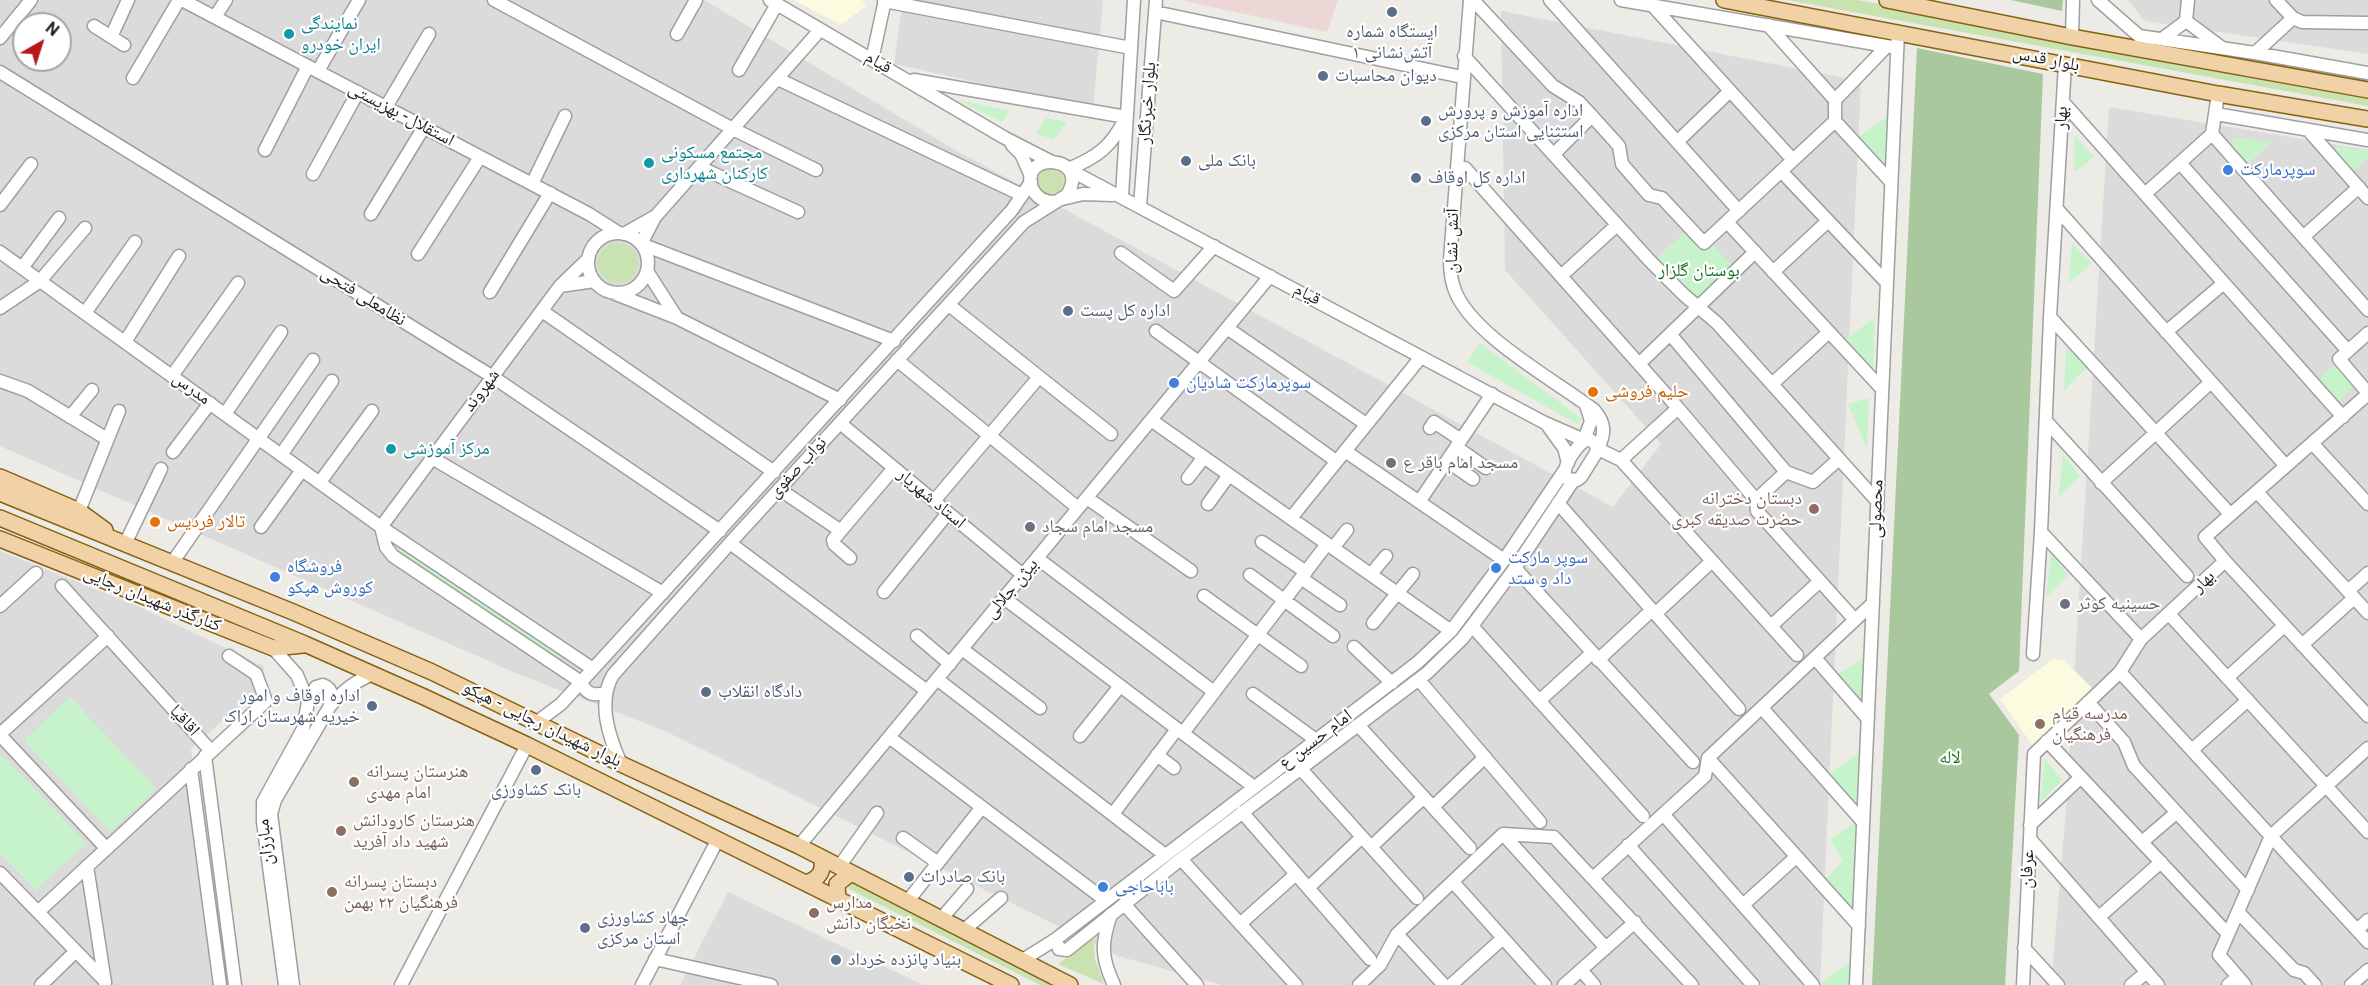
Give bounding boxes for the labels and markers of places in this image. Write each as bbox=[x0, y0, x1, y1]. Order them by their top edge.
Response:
marker: ایستگاه شماره ۱ آتش‌نشانی bbox=[1385, 5, 1399, 19]
place label: نمایندگی ایران خودرو bbox=[301, 13, 381, 56]
place label: ایستگاه شماره ۱ آتش‌نشانی bbox=[1346, 21, 1438, 63]
marker: نمایندگی ایران خودرو bbox=[282, 27, 296, 41]
place label: دیوان محاسبات bbox=[1335, 65, 1437, 87]
marker: دیوان محاسبات bbox=[1316, 69, 1330, 83]
place label: اداره آموزش و پرورش استثنایی استان مرکزی bbox=[1438, 100, 1583, 142]
marker: اداره آموزش و پرورش استثنایی استان مرکزی bbox=[1419, 114, 1433, 128]
place label: مجتمع مسکونی کارکنان شهرداری bbox=[661, 142, 768, 184]
place label: بانک ملی bbox=[1198, 150, 1256, 172]
marker: بانک ملی bbox=[1179, 154, 1193, 168]
marker: مجتمع مسکونی کارکنان شهرداری bbox=[642, 156, 656, 170]
place label: سوپرمارکت bbox=[2240, 159, 2316, 181]
marker: سوپرمارکت bbox=[2221, 163, 2235, 177]
place label: اداره کل اوقاف bbox=[1428, 167, 1525, 189]
marker: اداره کل اوقاف bbox=[1409, 171, 1423, 185]
place label: اداره کل پست bbox=[1080, 300, 1170, 322]
marker: اداره کل پست bbox=[1061, 304, 1075, 318]
place label: سوپرمارکت شادیان bbox=[1186, 372, 1311, 394]
marker: سوپرمارکت شادیان bbox=[1167, 376, 1181, 390]
place label: حلیم فروشی bbox=[1605, 381, 1689, 403]
marker: حلیم فروشی bbox=[1586, 385, 1600, 399]
place label: مرکز آموزشی bbox=[403, 438, 490, 460]
marker: مرکز آموزشی bbox=[384, 442, 398, 456]
place label: مسجد امام باقر ع bbox=[1403, 452, 1518, 474]
marker: مسجد امام باقر ع bbox=[1384, 456, 1398, 470]
place label: دبستان دخترانه حضرت صدیقه کبری bbox=[1671, 488, 1802, 530]
marker: دبستان دخترانه حضرت صدیقه کبری bbox=[1807, 502, 1821, 516]
place label: تالار فردیس bbox=[167, 511, 245, 533]
marker: تالار فردیس bbox=[148, 515, 162, 529]
place label: مسجد امام سجاد bbox=[1042, 516, 1153, 538]
marker: مسجد امام سجاد bbox=[1023, 520, 1037, 534]
place label: سوپر مارکت داد و ستد bbox=[1508, 547, 1588, 590]
place label: فروشگاه کوروش هپکو bbox=[287, 556, 373, 598]
marker: سوپر مارکت داد و ستد bbox=[1489, 561, 1503, 575]
marker: فروشگاه کوروش هپکو bbox=[268, 570, 282, 584]
place label: حسینیه کوثر bbox=[2077, 593, 2161, 615]
marker: حسینیه کوثر bbox=[2058, 597, 2072, 611]
place label: دادگاه انقلاب bbox=[718, 681, 802, 703]
place label: اداره اوقاف و امور خیریه شهرستان اراک bbox=[224, 685, 360, 728]
marker: دادگاه انقلاب bbox=[699, 685, 713, 699]
marker: اداره اوقاف و امور خیریه شهرستان اراک bbox=[365, 699, 379, 713]
place label: مدرسه قیام فرهنگیان bbox=[2052, 703, 2128, 746]
marker: مدرسه قیام فرهنگیان bbox=[2033, 717, 2047, 731]
place label: هنرستان پسرانه امام مهدی bbox=[366, 761, 468, 804]
marker: بانک کشاورزی bbox=[529, 763, 543, 777]
marker: هنرستان پسرانه امام مهدی bbox=[347, 775, 361, 789]
place label: بانک کشاورزی bbox=[491, 779, 581, 801]
place label: هنرستان کارودانش شهید داد آفرید bbox=[353, 810, 475, 852]
marker: هنرستان کارودانش شهید داد آفرید bbox=[334, 824, 348, 838]
place label: بانک صادرات bbox=[921, 866, 1005, 888]
marker: بانک صادرات bbox=[902, 870, 916, 884]
place label: دبستان پسرانه فرهنگیان ۲۲ بهمن bbox=[344, 871, 458, 914]
place label: باباحاجی bbox=[1115, 876, 1174, 898]
marker: باباحاجی bbox=[1096, 880, 1110, 894]
marker: دبستان پسرانه فرهنگیان ۲۲ بهمن bbox=[325, 885, 339, 899]
place label: مدارس نخبگان دانش bbox=[826, 892, 911, 934]
marker: مدارس نخبگان دانش bbox=[807, 906, 821, 920]
place label: جهاد کشاورزی استان مرکزی bbox=[597, 907, 689, 950]
marker: جهاد کشاورزی استان مرکزی bbox=[578, 921, 592, 935]
place label: بنیاد پانزده خرداد bbox=[848, 949, 961, 971]
marker: بنیاد پانزده خرداد bbox=[829, 953, 843, 967]

